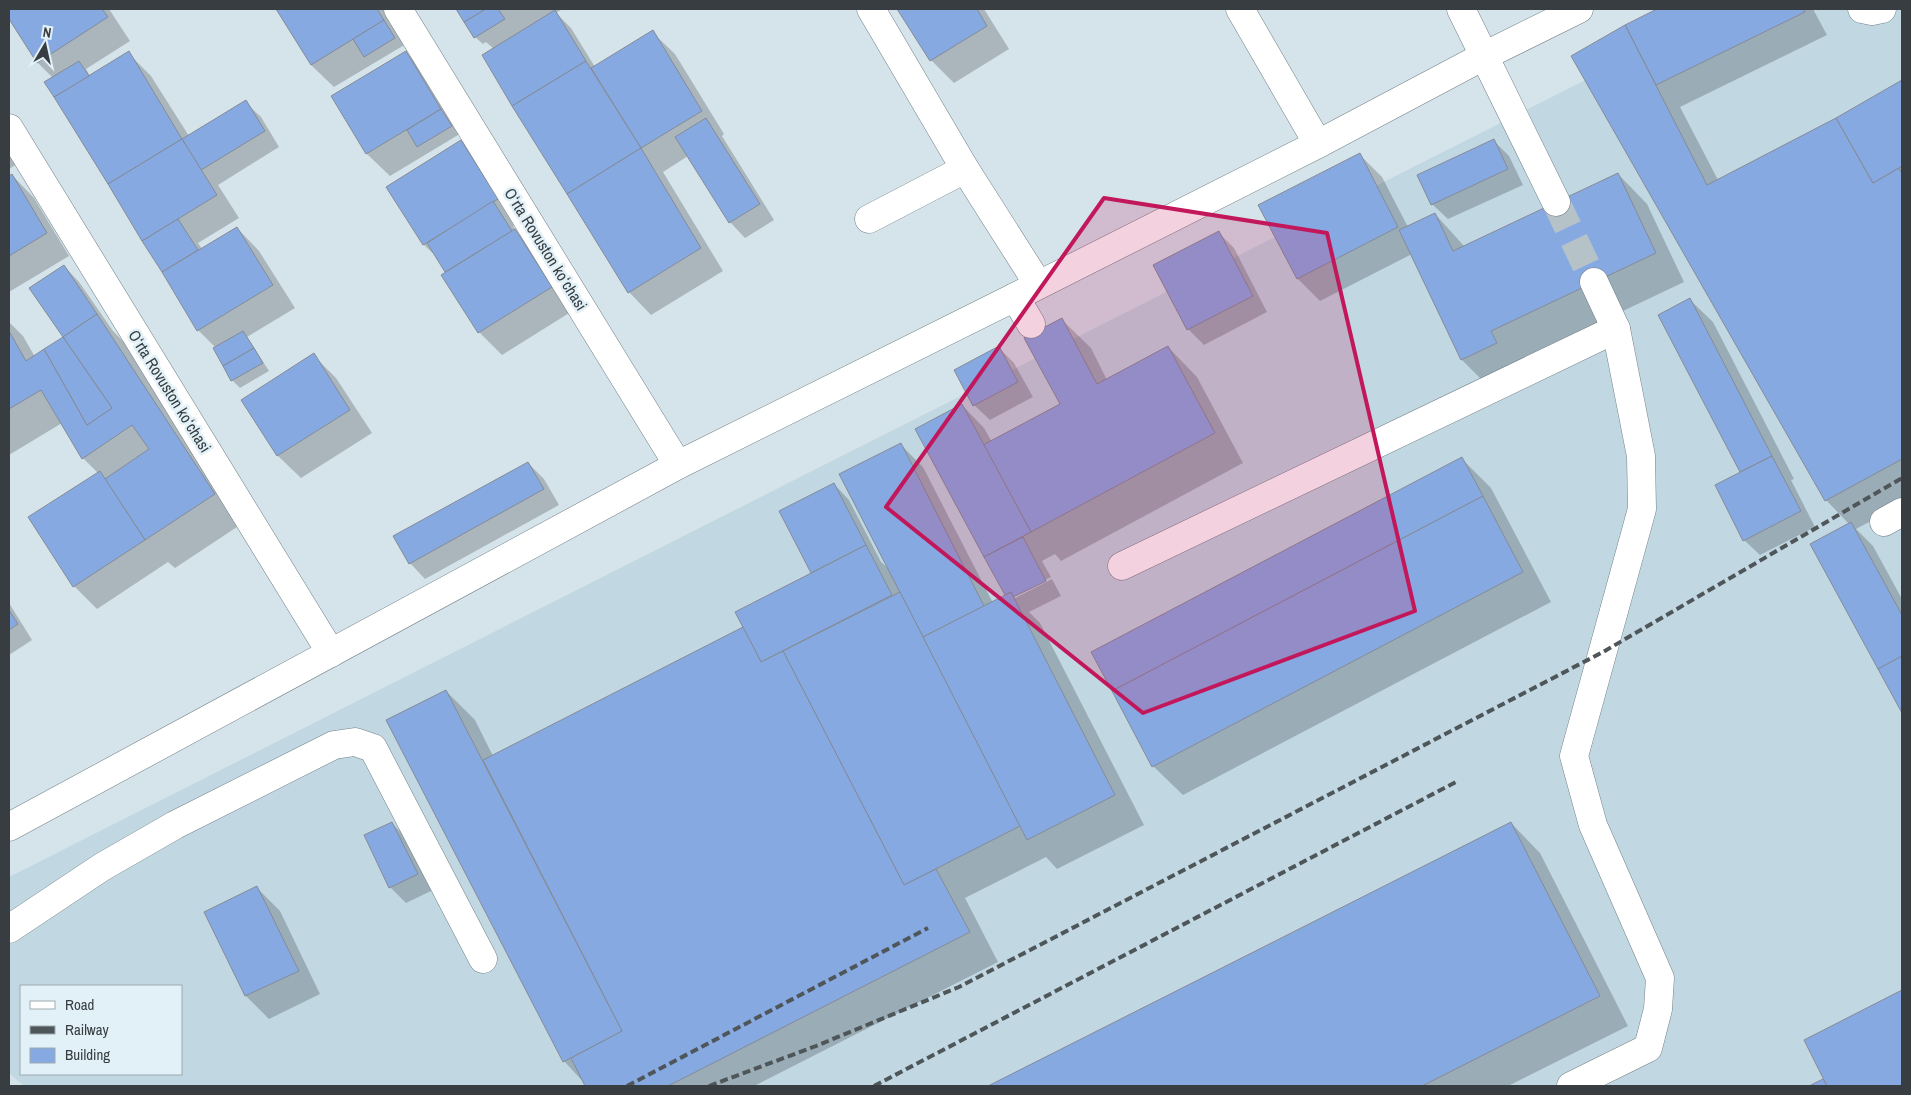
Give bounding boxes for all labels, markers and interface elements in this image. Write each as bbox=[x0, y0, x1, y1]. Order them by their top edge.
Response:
north arrow bbox=[20, 20, 70, 70]
text: N bbox=[42, 23, 53, 42]
street label: Oʻrta Rovuston koʻchasi bbox=[499, 184, 593, 314]
street label: Oʻrta Rovuston koʻchasi bbox=[123, 326, 217, 456]
legend bbox=[20, 985, 182, 1075]
text: Road bbox=[65, 994, 94, 1015]
text: Railway bbox=[65, 1019, 110, 1040]
text: Building bbox=[65, 1044, 110, 1065]

